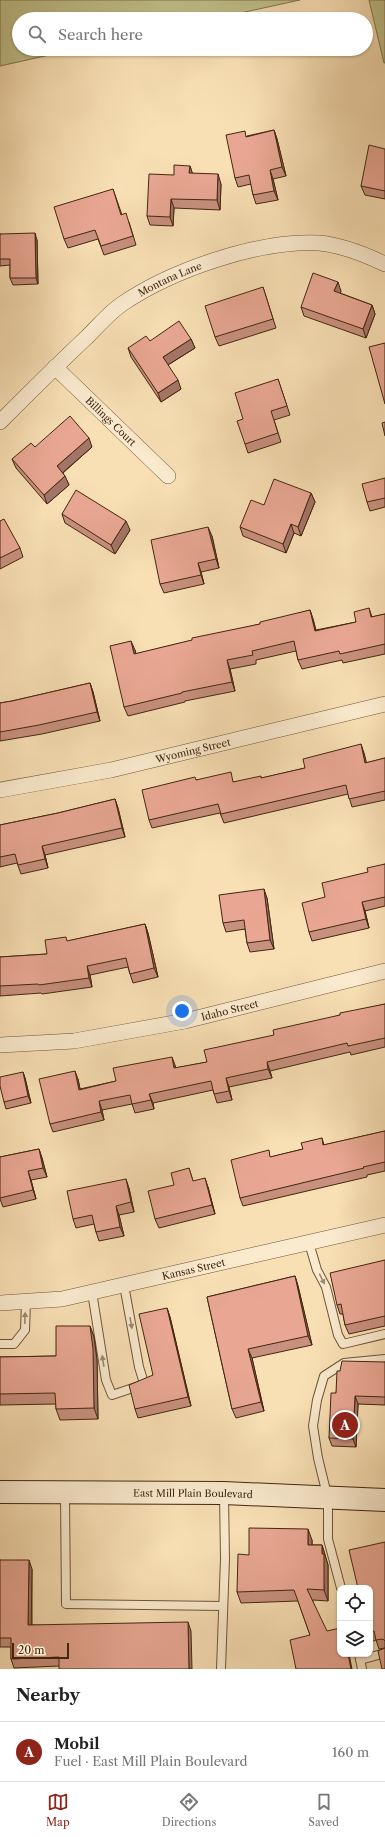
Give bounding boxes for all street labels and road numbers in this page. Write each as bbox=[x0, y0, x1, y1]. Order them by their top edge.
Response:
street label: Montana Lane bbox=[136, 259, 204, 300]
street label: Billings Court bbox=[83, 394, 139, 449]
street label: Wyoming Street bbox=[153, 735, 232, 766]
street label: Idaho Street bbox=[200, 997, 260, 1024]
street label: Kansas Street bbox=[161, 1256, 227, 1283]
street label: East Mill Plain Boulevard bbox=[133, 1487, 253, 1501]

